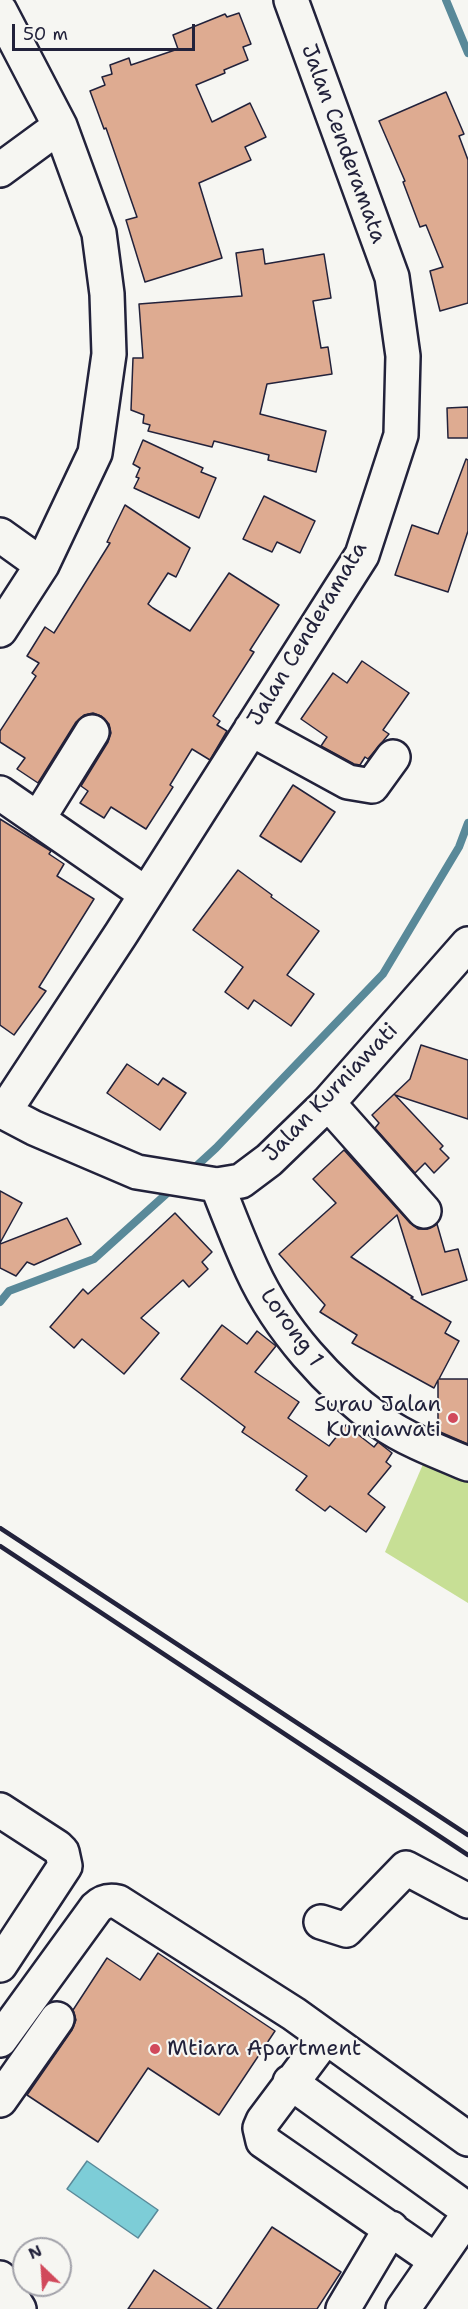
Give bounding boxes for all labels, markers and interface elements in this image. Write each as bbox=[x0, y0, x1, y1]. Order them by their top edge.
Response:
scale bar bbox=[15, 12, 198, 50]
text: 50 m bbox=[23, 22, 68, 46]
street label: Jalan Cenderamata bbox=[295, 41, 391, 247]
street label: Jalan Cenderamata bbox=[243, 537, 373, 731]
street label: Jalan Kurniawati bbox=[258, 1018, 404, 1168]
street label: Lorong 1 bbox=[254, 1284, 328, 1372]
place label: Surau Jalan Kurniawati bbox=[314, 1392, 441, 1444]
marker: Surau Jalan Kurniawati bbox=[446, 1411, 460, 1425]
place label: Mtiara Apartment bbox=[167, 2036, 361, 2062]
marker: Mtiara Apartment bbox=[148, 2042, 162, 2056]
north arrow bbox=[12, 2237, 72, 2297]
text: N bbox=[25, 2240, 45, 2264]

